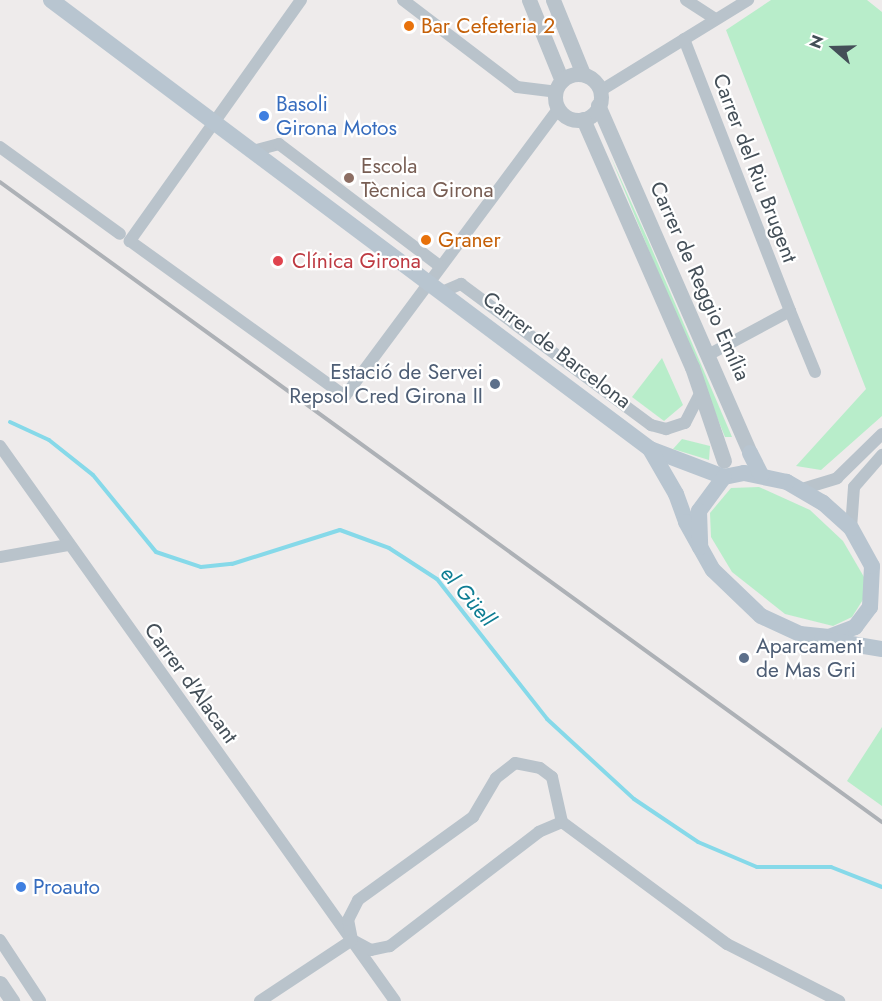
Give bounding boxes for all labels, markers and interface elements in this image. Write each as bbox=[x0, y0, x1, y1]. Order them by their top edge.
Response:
place label: Bar Cefeteria 2 bbox=[421, 13, 555, 39]
north arrow bbox=[804, 18, 864, 78]
marker: Bar Cefeteria 2 bbox=[402, 19, 416, 33]
text: N bbox=[804, 32, 830, 52]
street label: Carrer del Riu Brugent bbox=[707, 70, 803, 266]
place label: Basoli Girona Motos bbox=[276, 91, 397, 141]
marker: Basoli Girona Motos bbox=[257, 109, 271, 123]
place label: Escola Tècnica Girona bbox=[361, 153, 494, 203]
marker: Escola Tècnica Girona bbox=[342, 171, 356, 185]
street label: Carrer de Reggio Emília bbox=[645, 177, 755, 385]
place label: Graner bbox=[438, 227, 501, 253]
marker: Graner bbox=[419, 233, 433, 247]
place label: Clínica Girona bbox=[292, 248, 421, 274]
marker: Clínica Girona bbox=[269, 252, 287, 270]
street label: Carrer de Barcelona bbox=[478, 286, 636, 414]
place label: Estació de Servei Repsol Cred Girona II bbox=[289, 359, 483, 409]
marker: Estació de Servei Repsol Cred Girona II bbox=[488, 377, 502, 391]
water label: el Güell bbox=[435, 561, 501, 631]
street label: Carrer d'Alacant bbox=[139, 618, 243, 748]
place label: Aparcament de Mas Gri bbox=[756, 633, 862, 683]
marker: Aparcament de Mas Gri bbox=[737, 651, 751, 665]
place label: Proauto bbox=[33, 874, 100, 900]
marker: Proauto bbox=[14, 880, 28, 894]

